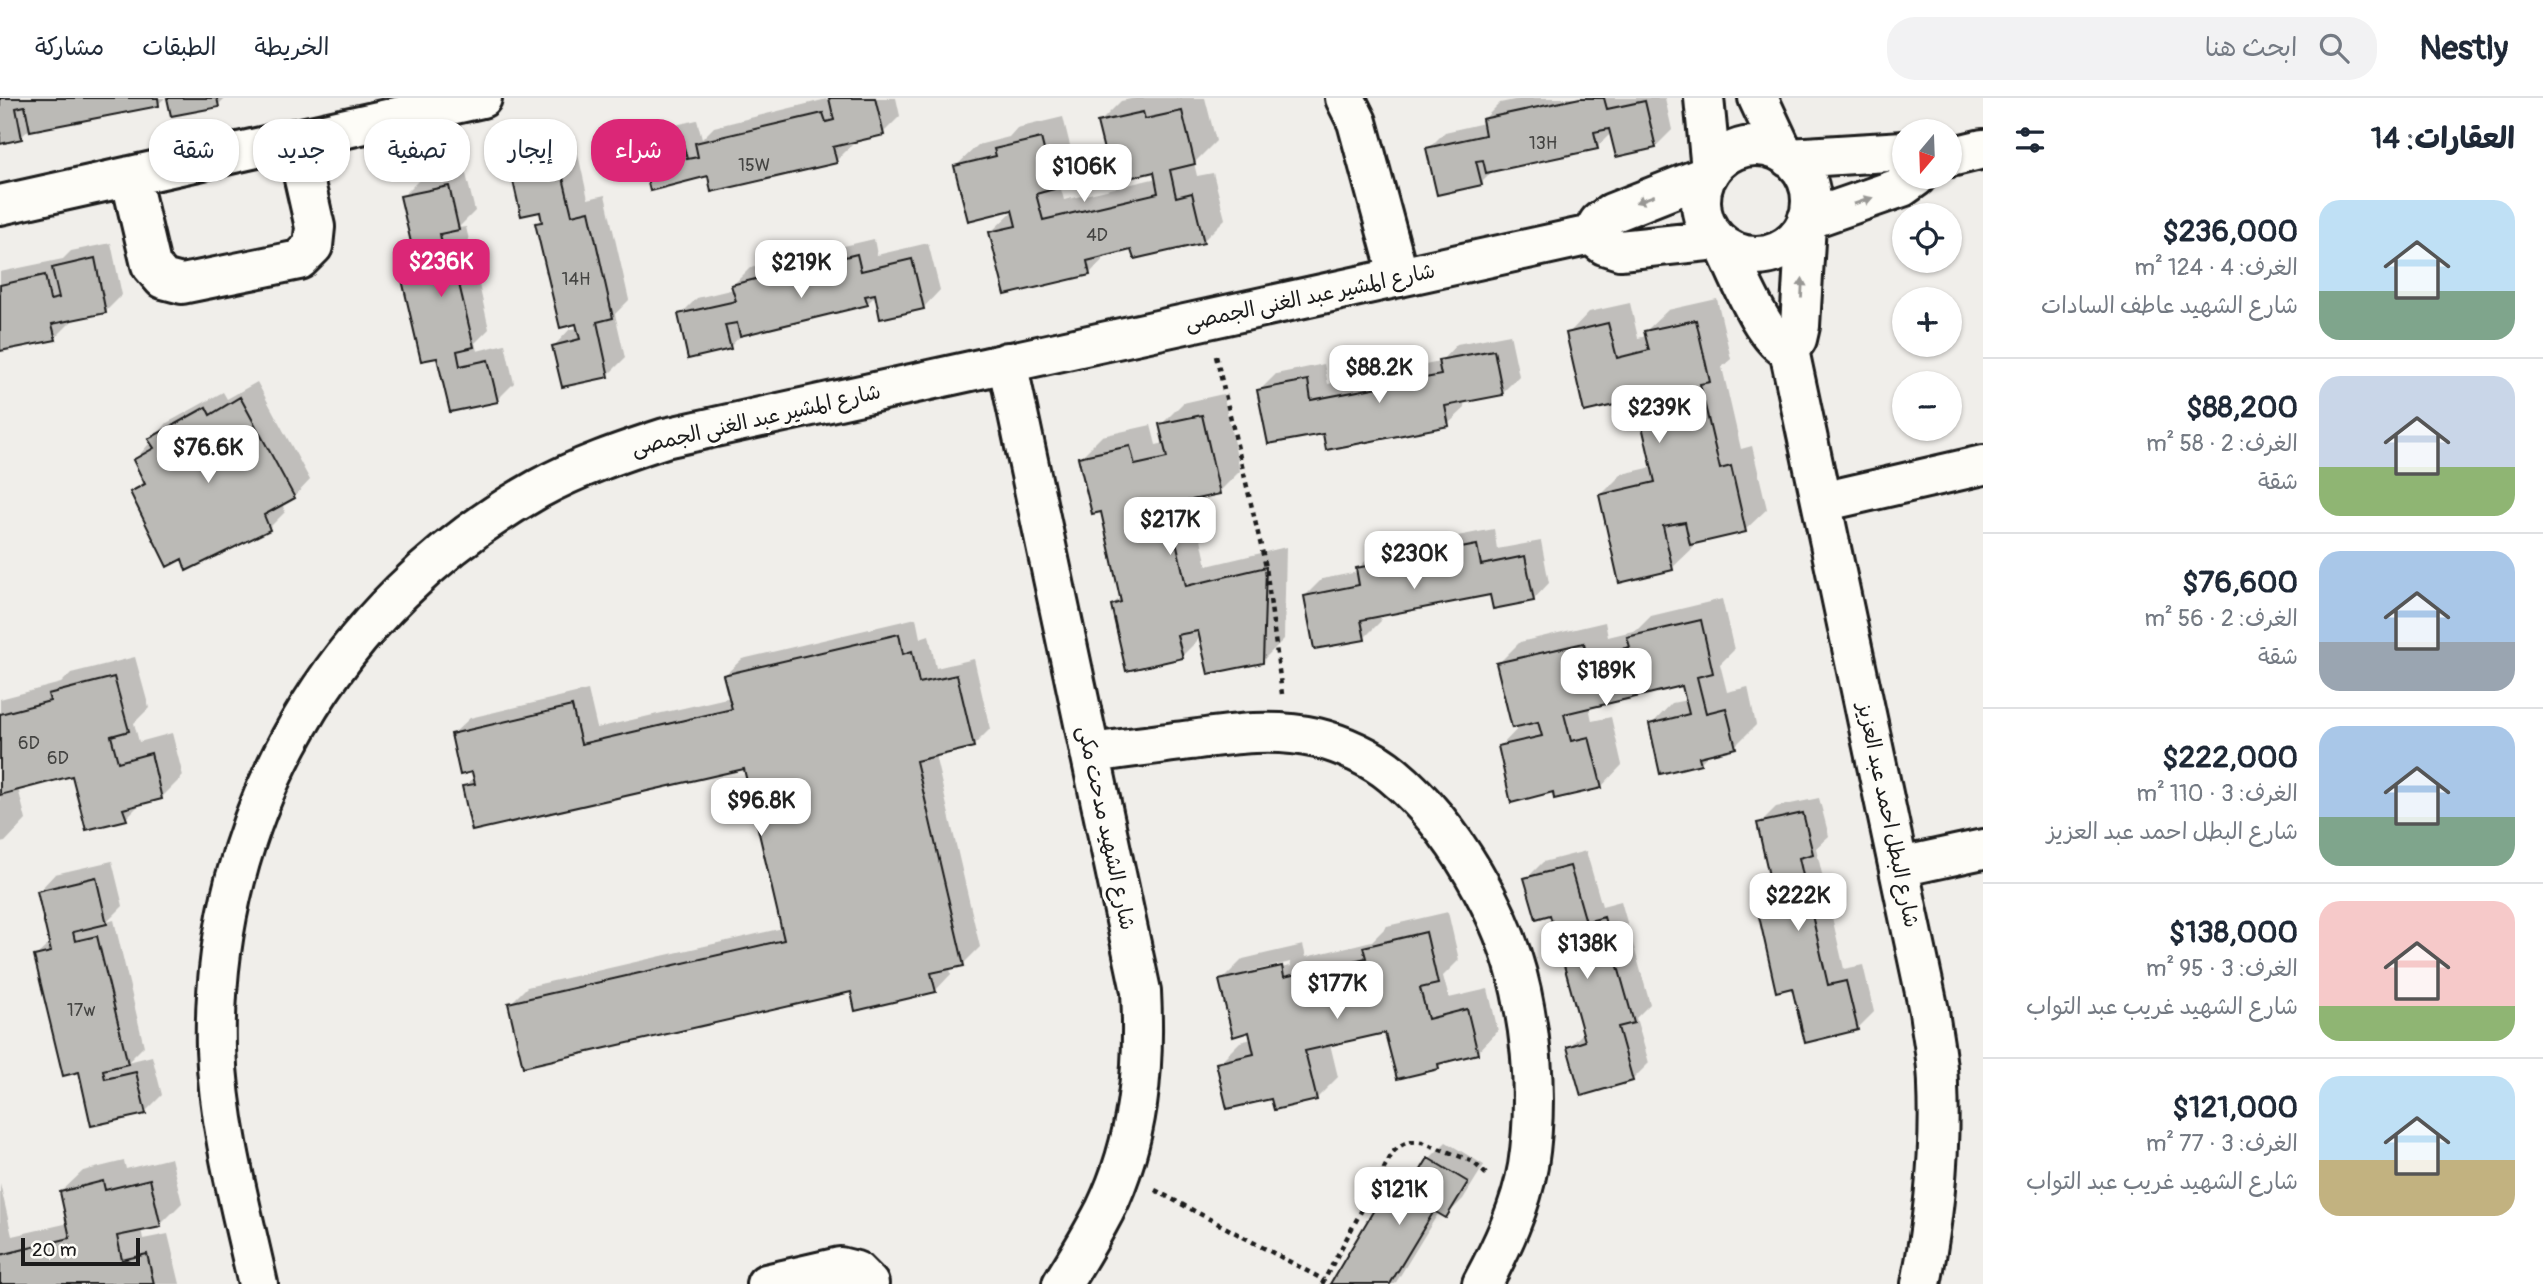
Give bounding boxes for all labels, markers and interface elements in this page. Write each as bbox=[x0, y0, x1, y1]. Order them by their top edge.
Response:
search box bbox=[1887, 17, 2377, 80]
text: Nestly bbox=[2419, 28, 2508, 69]
icon: search bbox=[2315, 29, 2353, 67]
text: ابحث هنا bbox=[2205, 32, 2297, 64]
text: مشاركة bbox=[35, 33, 104, 62]
text: الطبقات bbox=[142, 33, 217, 62]
text: الخريطة bbox=[255, 33, 329, 62]
chip: شقة bbox=[149, 119, 239, 182]
chip: جديد bbox=[253, 119, 350, 182]
chip: تصفية bbox=[364, 119, 470, 182]
chip: إيجار bbox=[484, 119, 577, 182]
chip: شراء bbox=[591, 119, 686, 182]
north arrow bbox=[1892, 119, 1962, 189]
map controls bbox=[1892, 119, 1962, 441]
text: العقارات: 14 bbox=[2371, 120, 2515, 157]
icon: filters bbox=[2011, 121, 2049, 159]
house number: 13H bbox=[1529, 132, 1557, 155]
pin: $106K bbox=[1035, 144, 1133, 204]
text: $106K bbox=[1052, 152, 1116, 181]
house number: 15W bbox=[738, 154, 770, 177]
one-way arrow bbox=[1634, 194, 1655, 205]
one-way arrow bbox=[1852, 195, 1873, 206]
button: locate bbox=[1892, 203, 1962, 273]
text: $236,000 bbox=[2163, 213, 2298, 250]
house number: 4D bbox=[1086, 224, 1108, 247]
icon: home bbox=[2375, 228, 2459, 312]
pin: $236K bbox=[392, 240, 490, 299]
pin: $219K bbox=[752, 240, 850, 300]
text: $236K bbox=[409, 247, 473, 276]
text: $219K bbox=[771, 248, 831, 277]
text: الغرف: 4 · 124 m² bbox=[2135, 253, 2298, 282]
street label: شارع المشير عبد الغنى الجمصى bbox=[1182, 257, 1438, 338]
house number: 14H bbox=[562, 268, 590, 291]
one-way arrow bbox=[1797, 277, 1808, 299]
button: + bbox=[1892, 287, 1962, 357]
text: شارع الشهيد عاطف السادات bbox=[2041, 291, 2298, 320]
pin: $88.2K bbox=[1322, 345, 1436, 405]
text: $88.2K bbox=[1345, 353, 1413, 382]
button: − bbox=[1892, 371, 1962, 441]
street label: شارع المشير عبد الغنى الجمصى bbox=[629, 378, 884, 463]
pin: $239K bbox=[1610, 386, 1708, 445]
text: $88,200 bbox=[2186, 389, 2298, 426]
text: $239K bbox=[1627, 393, 1691, 422]
icon: home bbox=[2375, 404, 2459, 488]
pin: $76.6K bbox=[151, 426, 265, 485]
text: الغرف: 2 · 58 m² bbox=[2146, 429, 2298, 458]
text: $76.6K bbox=[173, 433, 243, 462]
text: شقة bbox=[2258, 467, 2298, 496]
pin: $217K bbox=[1121, 498, 1219, 557]
text: $217K bbox=[1140, 505, 1200, 534]
pin: $230K bbox=[1365, 532, 1463, 591]
text: $230K bbox=[1380, 539, 1448, 568]
text: $76,600 bbox=[2182, 564, 2298, 601]
icon: home bbox=[2375, 579, 2459, 663]
text: الغرف: 2 · 56 m² bbox=[2144, 604, 2298, 633]
text: شقة bbox=[2258, 642, 2298, 671]
pin: $189K bbox=[1557, 648, 1655, 708]
text: $189K bbox=[1577, 656, 1635, 685]
street label: شارع البطل احمد عبد العزيز bbox=[1850, 698, 1925, 930]
street label: شارع الشهيد مدحت مكى bbox=[1070, 723, 1141, 933]
house number: 6D bbox=[18, 732, 40, 755]
text: $222,000 bbox=[2162, 739, 2298, 776]
house number: 6D bbox=[47, 747, 69, 770]
icon: home bbox=[2375, 754, 2459, 838]
pin: $96.8K bbox=[704, 778, 818, 838]
text: الغرف: 3 · 110 m² bbox=[2137, 779, 2298, 808]
text: $96.8K bbox=[727, 786, 795, 815]
text: شارع البطل احمد عبد العزيز bbox=[2047, 817, 2298, 846]
pin: $222K bbox=[1749, 874, 1847, 933]
text: $222K bbox=[1766, 881, 1830, 910]
text: $138,000 bbox=[2169, 914, 2298, 951]
pin: $138K bbox=[1538, 922, 1636, 981]
text: $138K bbox=[1557, 929, 1617, 958]
icon: home bbox=[2375, 929, 2459, 1013]
text: الغرف: 3 · 95 m² bbox=[2146, 954, 2298, 983]
pin: $177K bbox=[1288, 962, 1386, 1021]
text: $177K bbox=[1307, 969, 1367, 998]
text: شارع الشهيد غريب عبد التواب bbox=[2026, 992, 2298, 1021]
house number: 17w bbox=[67, 999, 95, 1022]
text: $121,000 bbox=[2172, 1089, 2298, 1126]
icon: home bbox=[2375, 1104, 2459, 1188]
text: الغرف: 3 · 77 m² bbox=[2146, 1129, 2298, 1158]
text: شارع الشهيد غريب عبد التواب bbox=[2026, 1167, 2298, 1196]
pin: $121K bbox=[1350, 1168, 1448, 1227]
text: $121K bbox=[1370, 1175, 1428, 1204]
scale bar bbox=[21, 1235, 140, 1267]
text: 20 m bbox=[32, 1238, 77, 1262]

